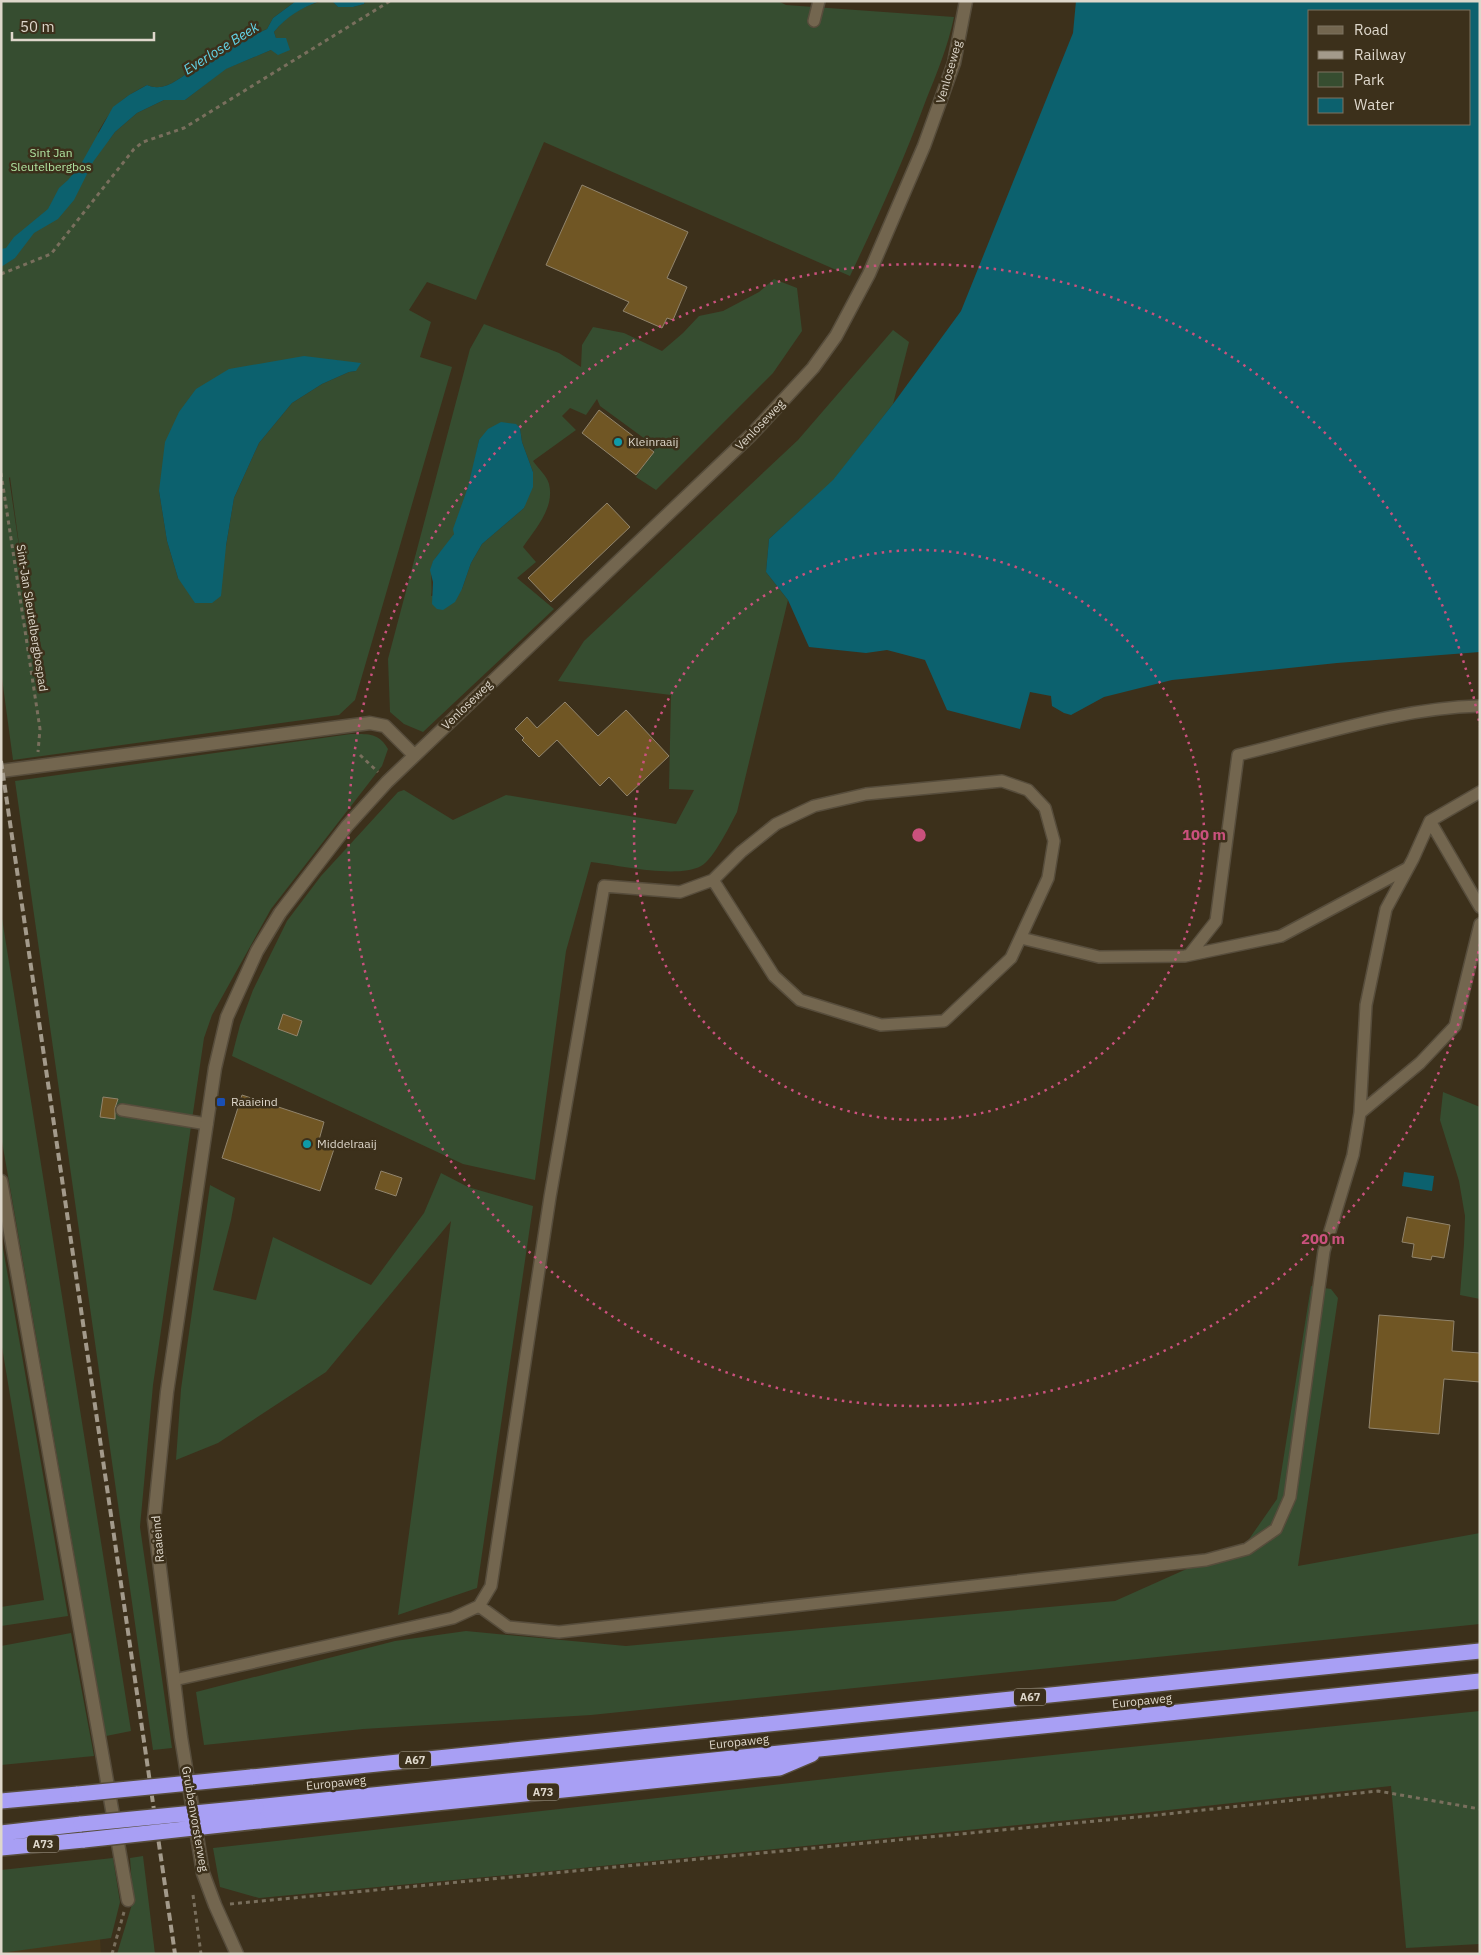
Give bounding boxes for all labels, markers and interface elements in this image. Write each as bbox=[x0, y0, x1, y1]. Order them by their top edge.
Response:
scale bar bbox=[12, 10, 155, 42]
legend bbox=[1308, 10, 1471, 125]
text: 50 m bbox=[20, 17, 55, 36]
water label: Everlose Beek bbox=[180, 17, 263, 78]
text: Road bbox=[1354, 20, 1389, 39]
street label: Venloseweg bbox=[932, 38, 965, 105]
text: Railway bbox=[1354, 45, 1407, 64]
text: Park bbox=[1354, 70, 1384, 89]
text: Water bbox=[1354, 95, 1395, 114]
park label: Sint Jan Sleutelbergbos bbox=[10, 145, 92, 174]
street label: Venloseweg bbox=[732, 396, 788, 453]
place label: Kleinraaij bbox=[628, 434, 678, 449]
marker: Kleinraaij bbox=[612, 436, 624, 448]
street label: Sint-Jan Sleutelbergbospad bbox=[13, 543, 52, 693]
street label: Venloseweg bbox=[438, 676, 496, 733]
text: 100 m bbox=[1182, 825, 1226, 844]
centre of rings bbox=[910, 826, 928, 844]
place label: Raaieind bbox=[231, 1094, 278, 1109]
marker: Raaieind bbox=[215, 1096, 227, 1108]
place label: Middelraaij bbox=[317, 1136, 377, 1151]
marker: Middelraaij bbox=[301, 1138, 313, 1150]
text: 200 m bbox=[1301, 1229, 1345, 1248]
street label: Raaieind bbox=[148, 1515, 167, 1563]
road number: A67 bbox=[1014, 1688, 1046, 1705]
street label: Europaweg bbox=[1111, 1690, 1173, 1711]
street label: Europaweg bbox=[708, 1731, 770, 1752]
road number: A67 bbox=[399, 1752, 431, 1768]
street label: Grubbenvorsterweg bbox=[179, 1765, 212, 1873]
street label: Europaweg bbox=[305, 1772, 367, 1793]
road number: A73 bbox=[527, 1784, 559, 1800]
road number: A73 bbox=[27, 1836, 59, 1852]

